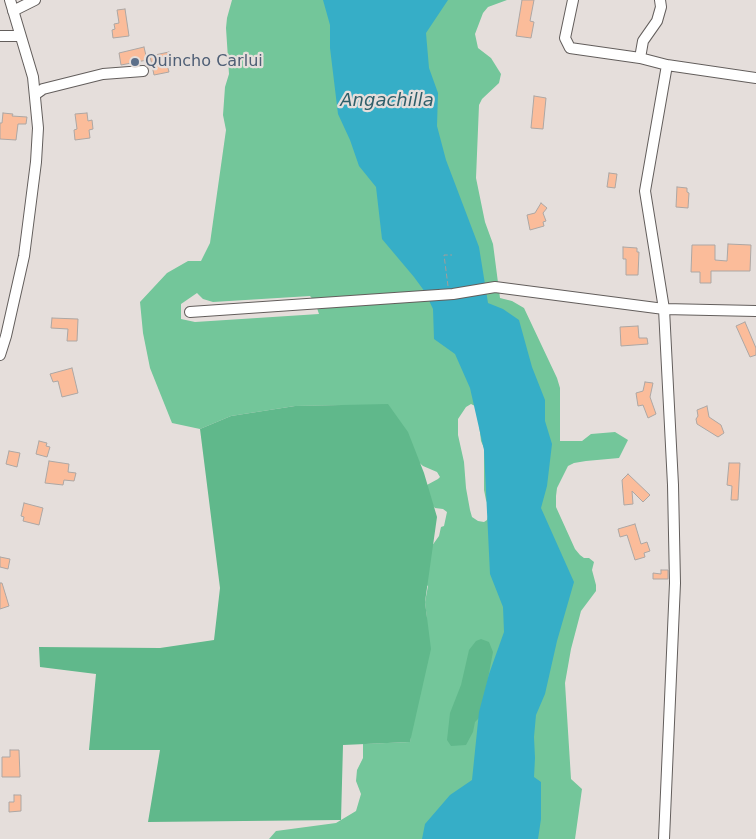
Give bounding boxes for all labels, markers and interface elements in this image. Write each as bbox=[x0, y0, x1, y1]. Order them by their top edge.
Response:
place label: Quincho Carlui bbox=[145, 52, 263, 72]
marker: Quincho Carlui bbox=[129, 56, 141, 68]
water label: Angachilla bbox=[340, 90, 434, 112]

